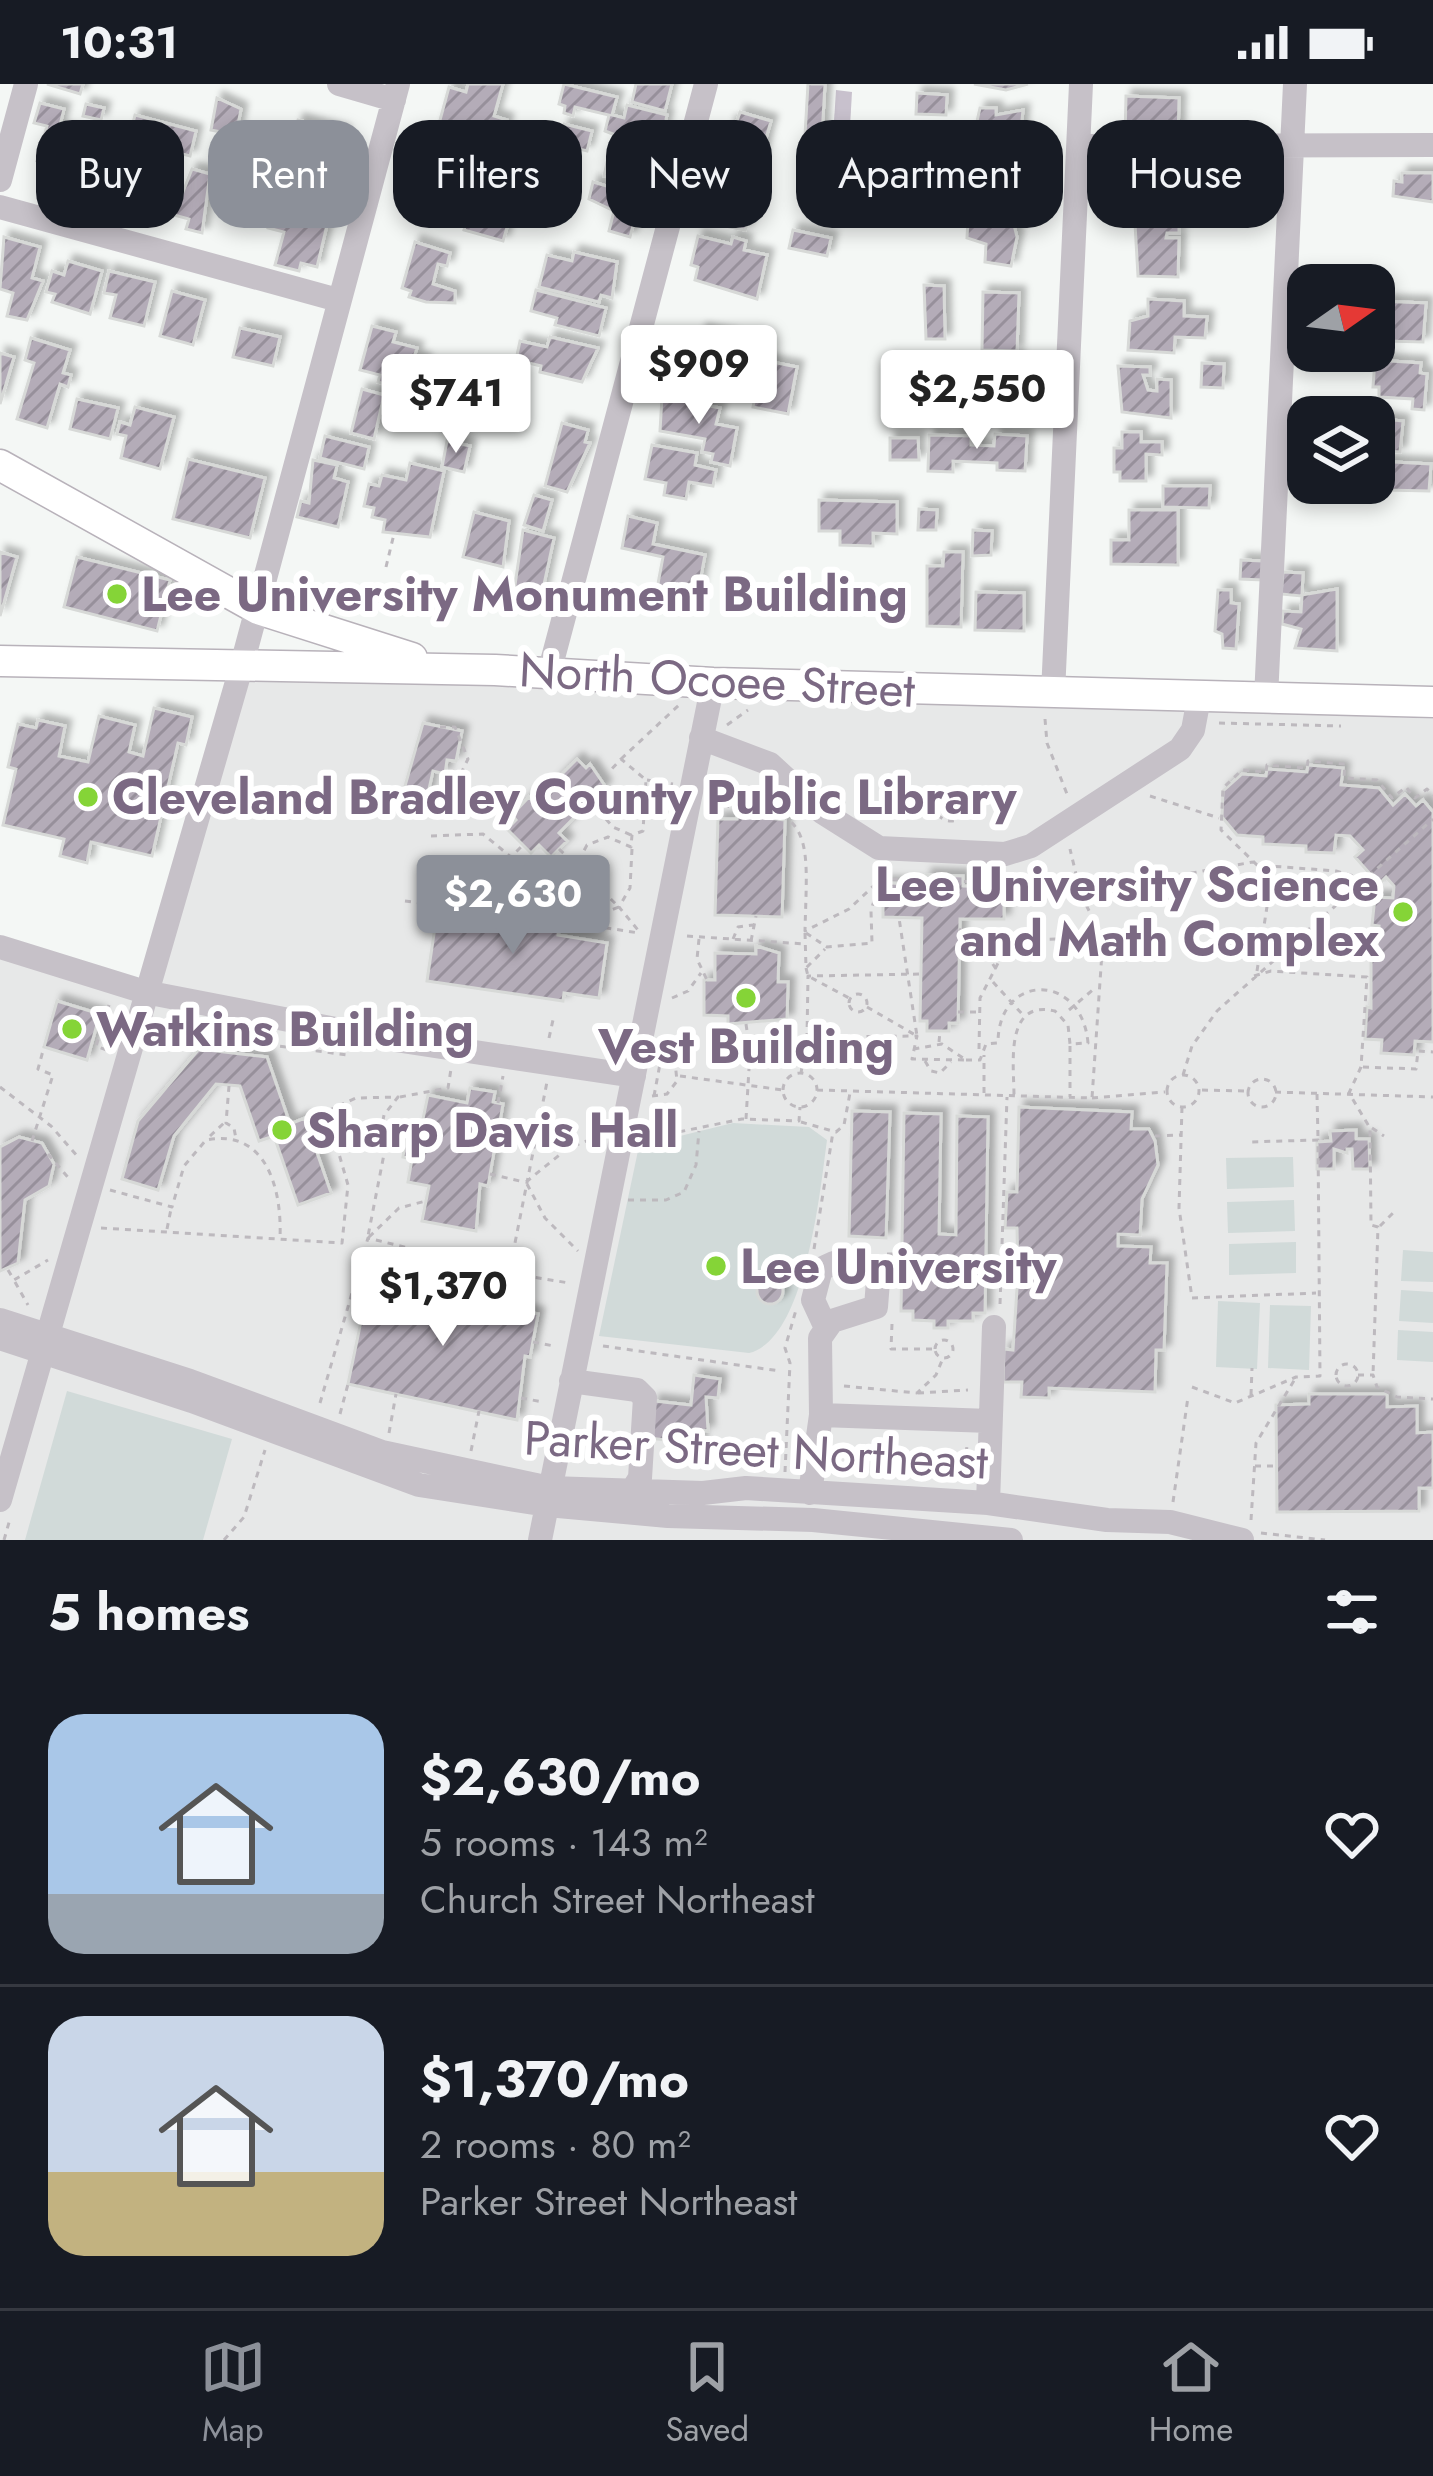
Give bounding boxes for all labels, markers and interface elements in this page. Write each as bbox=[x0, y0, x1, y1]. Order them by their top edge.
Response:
text: 10:31 bbox=[60, 10, 178, 75]
chip: Buy bbox=[36, 120, 184, 228]
chip: Rent bbox=[208, 120, 369, 228]
chip: Filters bbox=[393, 120, 582, 228]
chip: New bbox=[606, 120, 772, 228]
chip: Apartment bbox=[796, 120, 1063, 228]
chip: House bbox=[1087, 120, 1284, 228]
north arrow bbox=[1287, 264, 1395, 372]
map controls bbox=[1287, 264, 1395, 504]
pin: $909 bbox=[628, 325, 770, 427]
text: $909 bbox=[648, 335, 750, 392]
pin: $2,550 bbox=[879, 350, 1075, 452]
pin: $741 bbox=[385, 354, 527, 456]
text: $2,550 bbox=[908, 360, 1046, 417]
text: $741 bbox=[409, 364, 503, 421]
button: layers bbox=[1287, 396, 1395, 504]
place label: Lee University Monument Building bbox=[141, 560, 908, 629]
marker: Lee University Monument Building bbox=[104, 581, 130, 607]
street label: North Ocoee Street bbox=[517, 635, 917, 725]
place label: Cleveland Bradley County Public Library bbox=[112, 763, 1017, 832]
marker: Cleveland Bradley County Public Library bbox=[75, 784, 101, 810]
place label: Lee University Science and Math Complex bbox=[875, 850, 1379, 974]
pin: $2,630 bbox=[415, 855, 611, 957]
text: $2,630 bbox=[444, 865, 582, 922]
marker: Lee University Science and Math Complex bbox=[1390, 899, 1416, 925]
marker: Vest Building bbox=[733, 985, 759, 1011]
place label: Watkins Building bbox=[96, 995, 474, 1064]
place label: Vest Building bbox=[597, 1012, 894, 1081]
marker: Watkins Building bbox=[59, 1016, 85, 1042]
place label: Sharp Davis Hall bbox=[306, 1096, 678, 1165]
marker: Sharp Davis Hall bbox=[269, 1117, 295, 1143]
place label: Lee University bbox=[740, 1232, 1057, 1301]
pin: $1,370 bbox=[345, 1247, 541, 1349]
marker: Lee University bbox=[703, 1253, 729, 1279]
text: $1,370 bbox=[378, 1257, 508, 1314]
street label: Parker Street Northeast bbox=[522, 1403, 990, 1497]
text: 5 homes bbox=[48, 1575, 250, 1649]
icon: filters bbox=[1319, 1579, 1385, 1645]
text: $2,630/mo bbox=[420, 1740, 701, 1814]
icon: home bbox=[144, 1762, 288, 1906]
icon: heart bbox=[1319, 1801, 1385, 1867]
text: 5 rooms · 143 m² bbox=[420, 1814, 708, 1871]
text: Church Street Northeast bbox=[420, 1871, 815, 1928]
text: $1,370/mo bbox=[420, 2042, 689, 2116]
icon: home bbox=[144, 2064, 288, 2208]
icon: heart bbox=[1319, 2103, 1385, 2169]
text: 2 rooms · 80 m² bbox=[420, 2116, 691, 2173]
text: Parker Street Northeast bbox=[420, 2173, 797, 2230]
tab: Map bbox=[200, 2334, 266, 2453]
tab: Saved bbox=[666, 2334, 749, 2453]
tab: Home bbox=[1149, 2334, 1233, 2453]

